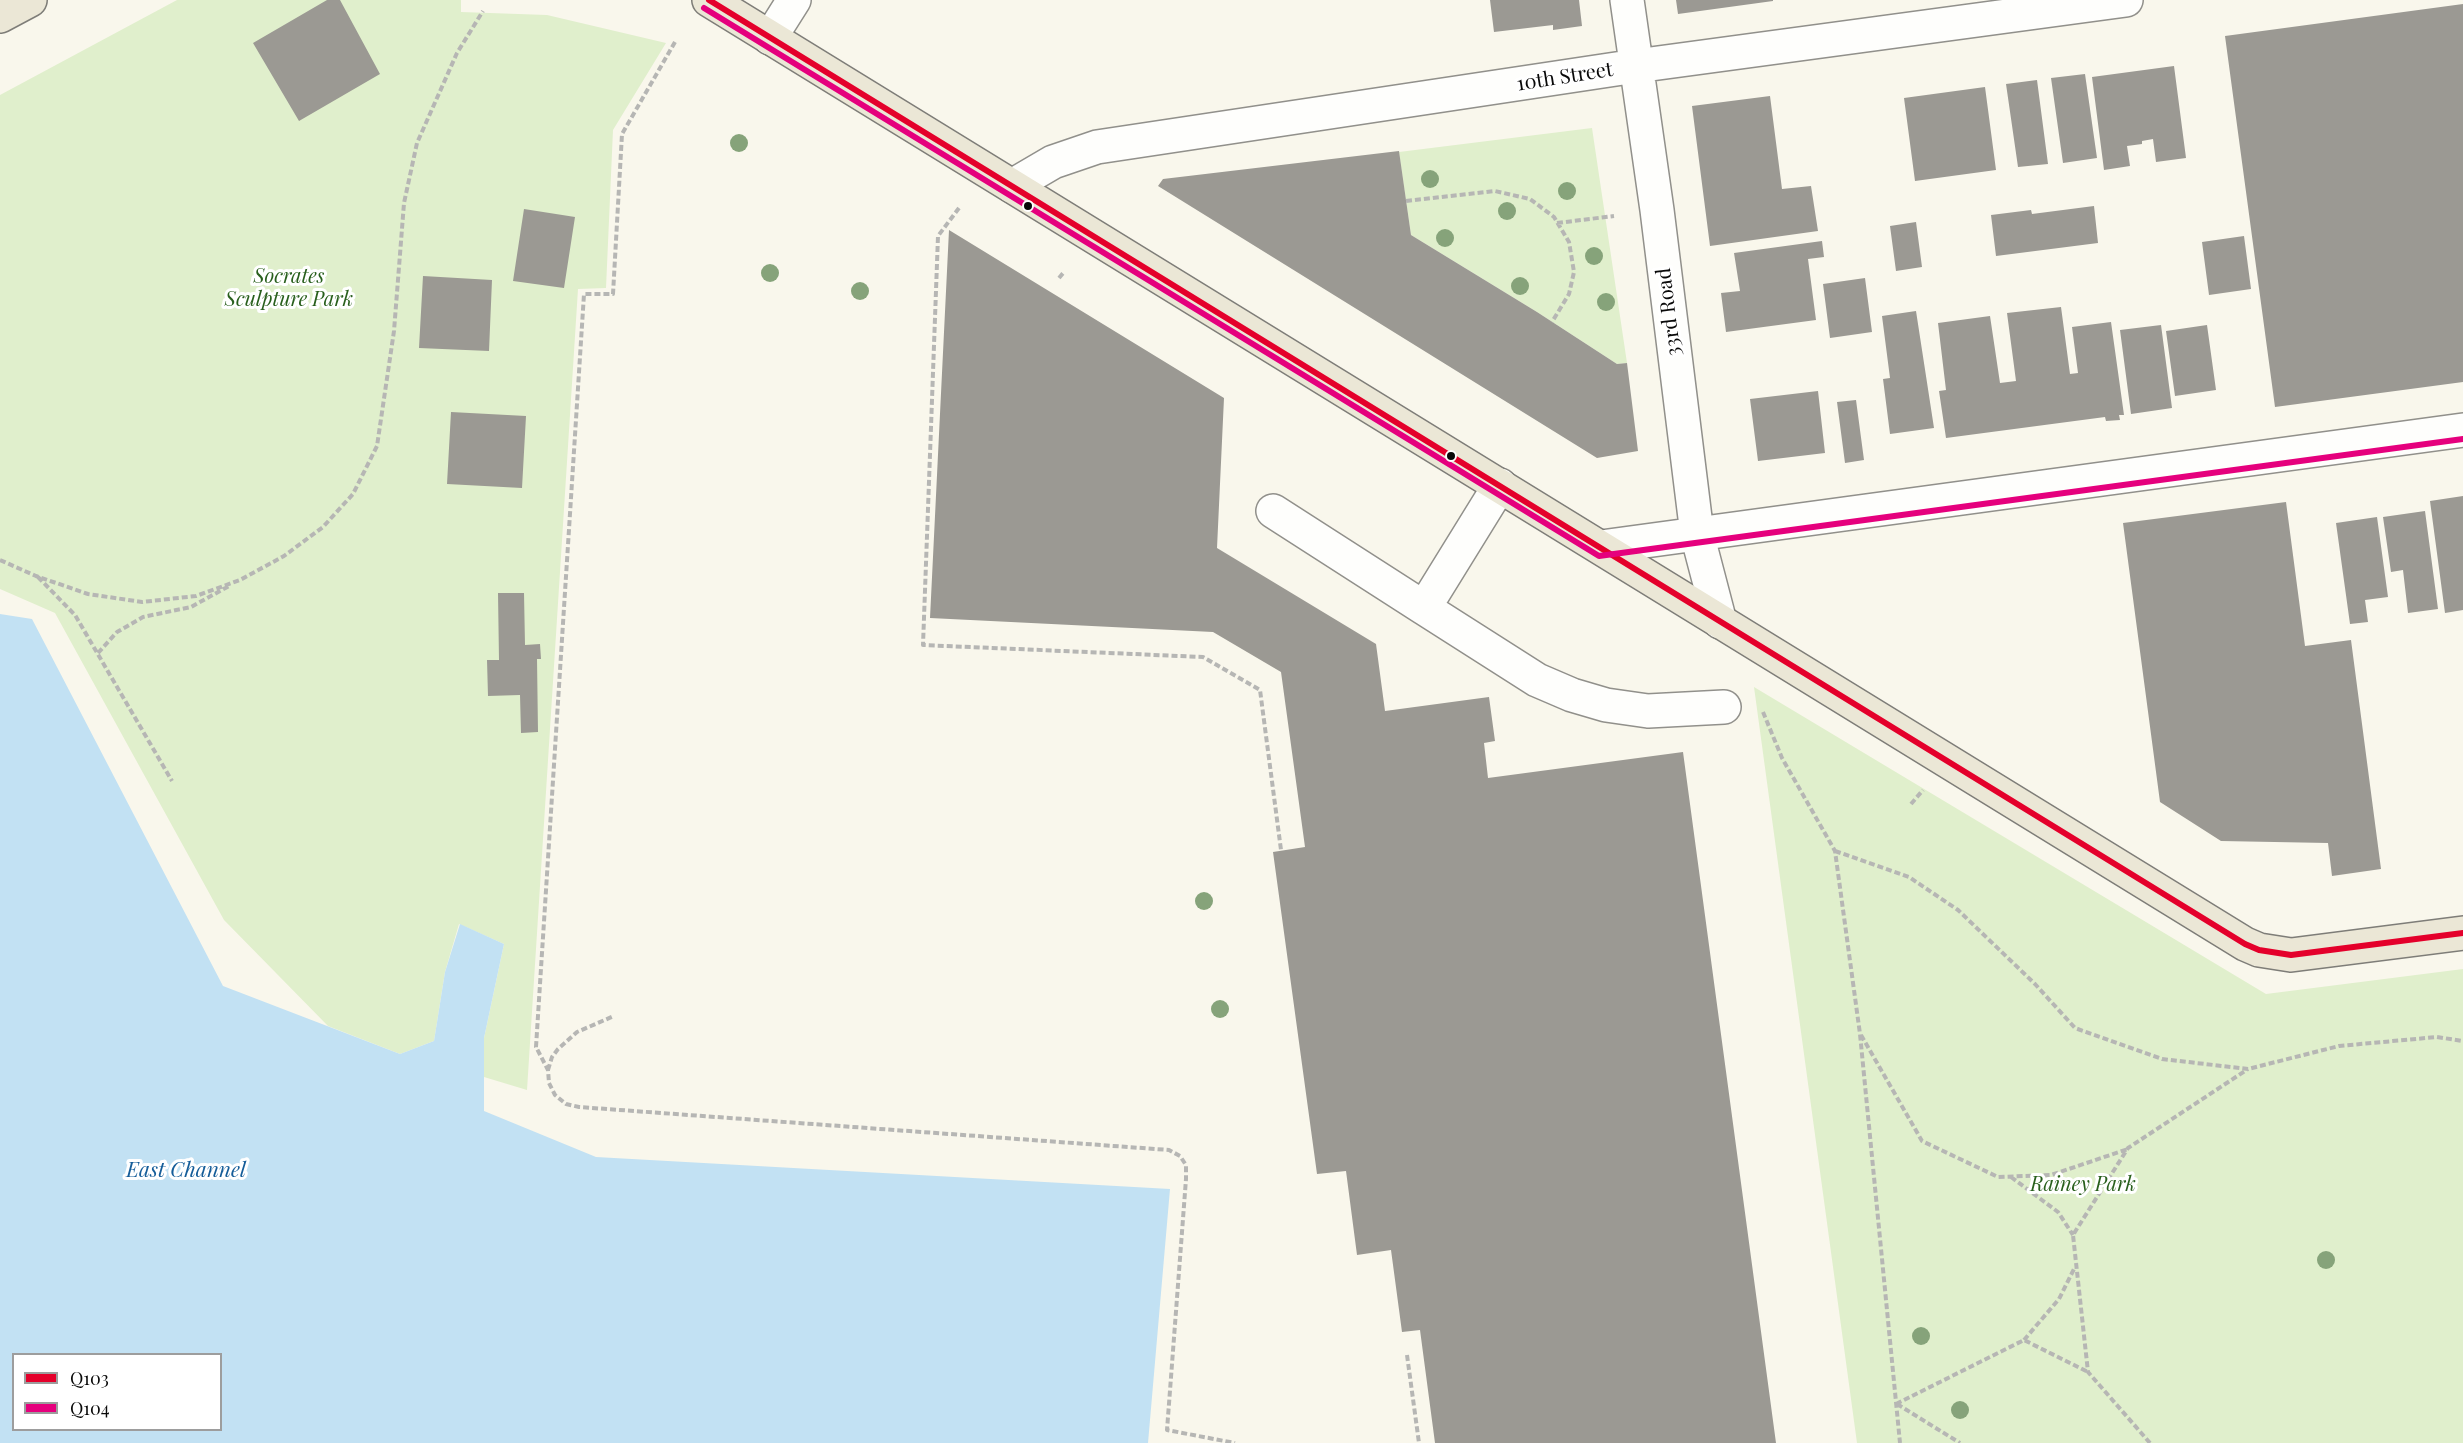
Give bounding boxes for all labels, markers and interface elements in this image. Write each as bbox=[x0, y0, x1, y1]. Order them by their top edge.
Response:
street label: 10th Street bbox=[1515, 58, 1615, 96]
unlabelled marker bbox=[1022, 200, 1034, 212]
park label: Socrates Sculpture Park bbox=[225, 265, 353, 312]
street label: 33rd Road bbox=[1652, 267, 1686, 357]
unlabelled marker bbox=[1445, 450, 1457, 462]
water label: East Channel bbox=[126, 1157, 246, 1183]
park label: Rainey Park bbox=[2030, 1173, 2136, 1197]
legend bbox=[12, 1353, 222, 1431]
text: Q103 bbox=[70, 1366, 109, 1390]
text: Q104 bbox=[70, 1396, 110, 1420]

